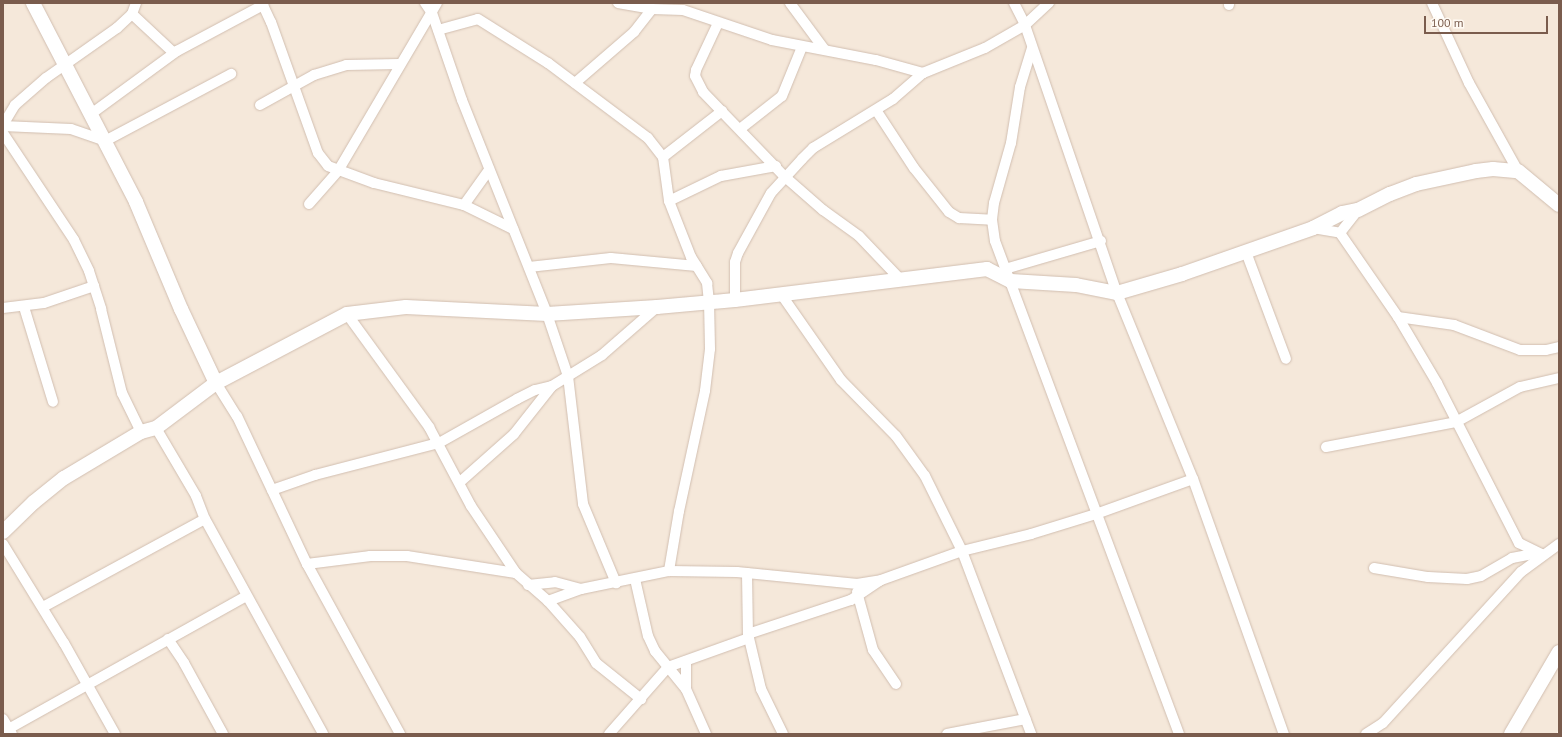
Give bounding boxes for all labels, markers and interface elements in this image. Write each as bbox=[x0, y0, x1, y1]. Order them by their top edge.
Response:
scale bar bbox=[1426, 8, 1550, 34]
text: 100 m bbox=[1431, 15, 1464, 30]

